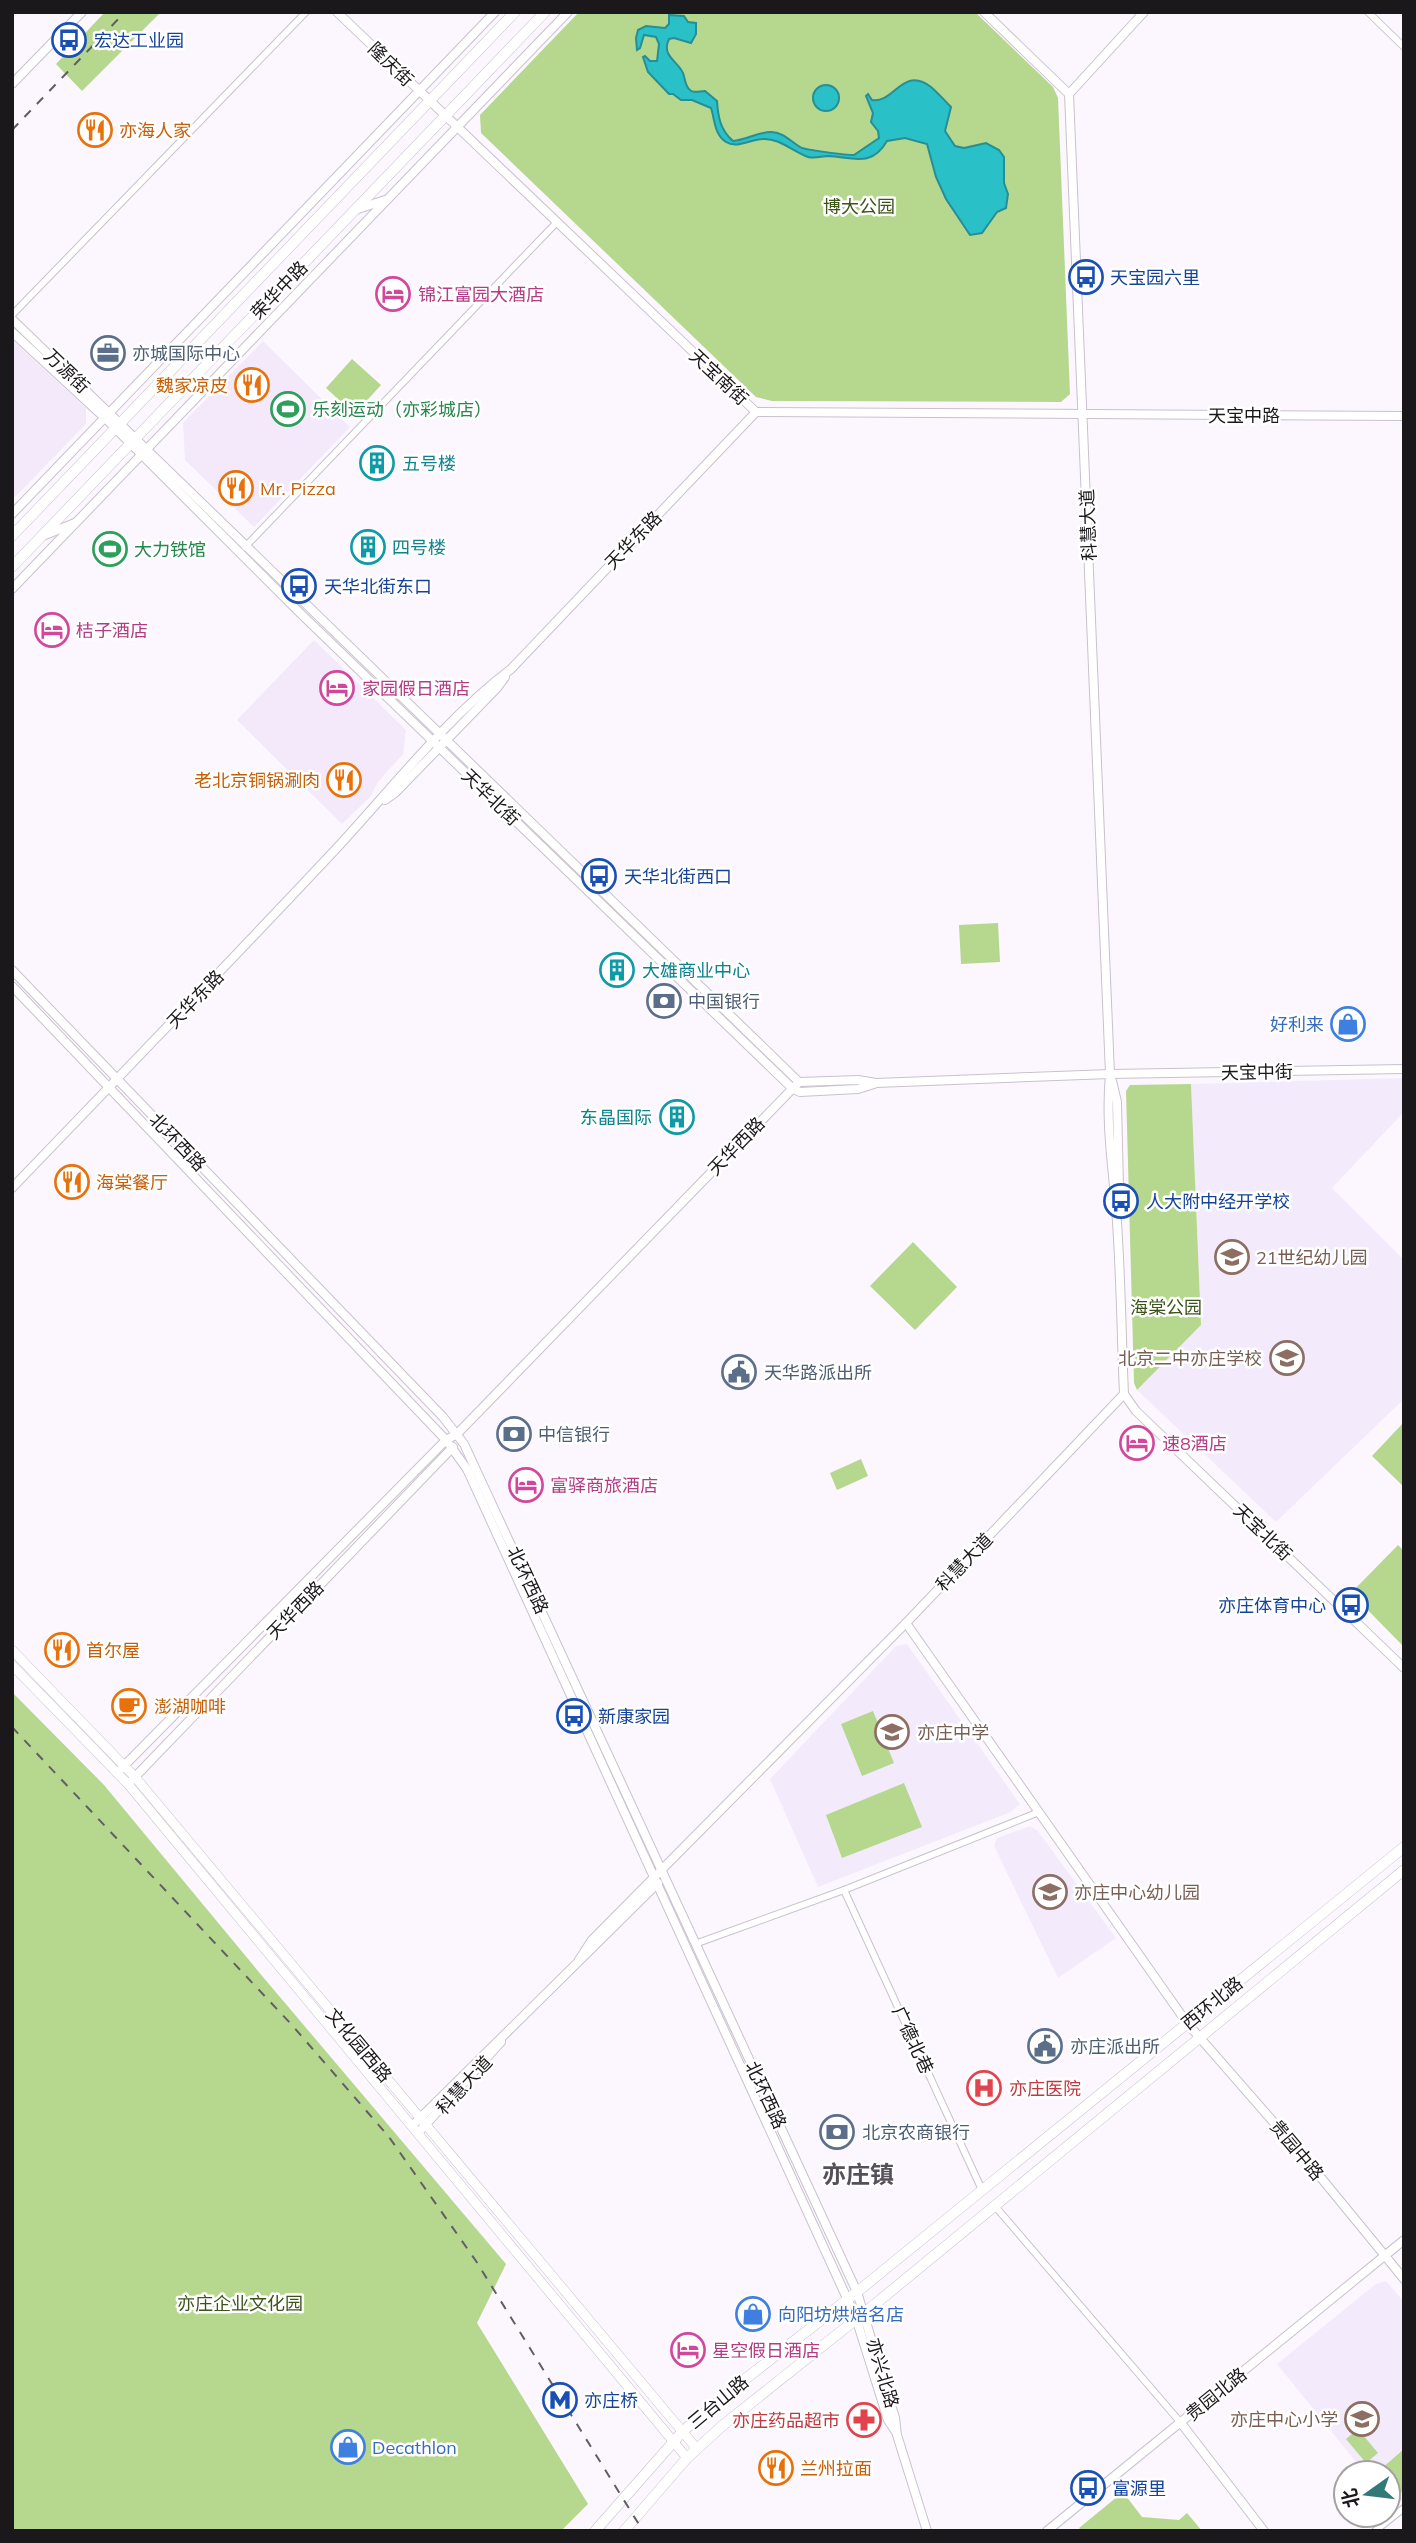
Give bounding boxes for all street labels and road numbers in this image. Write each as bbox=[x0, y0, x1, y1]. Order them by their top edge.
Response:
street label: 隆庆街 bbox=[364, 37, 418, 91]
street label: 荣华中路 bbox=[246, 256, 312, 324]
street label: 万源街 bbox=[40, 344, 94, 398]
street label: 天宝南街 bbox=[685, 344, 753, 410]
street label: 天宝中路 bbox=[1208, 404, 1280, 427]
street label: 科慧大道 bbox=[1075, 489, 1101, 561]
street label: 天华东路 bbox=[600, 506, 666, 574]
street label: 天华北街 bbox=[457, 764, 525, 830]
street label: 天华东路 bbox=[162, 965, 228, 1033]
street label: 天宝中街 bbox=[1221, 1060, 1293, 1084]
street label: 北环西路 bbox=[145, 1108, 211, 1176]
street label: 天华西路 bbox=[703, 1112, 769, 1180]
street label: 天宝北街 bbox=[1229, 1499, 1297, 1565]
street label: 科慧大道 bbox=[931, 1528, 997, 1596]
street label: 北环西路 bbox=[502, 1543, 554, 1617]
street label: 天华西路 bbox=[262, 1576, 328, 1644]
street label: 西环北路 bbox=[1177, 1971, 1247, 2035]
street label: 文化园西路 bbox=[321, 2003, 397, 2087]
street label: 广德北巷 bbox=[887, 2003, 939, 2077]
street label: 科慧大道 bbox=[431, 2051, 497, 2119]
street label: 北环西路 bbox=[740, 2058, 792, 2132]
street label: 贵园中路 bbox=[1265, 2115, 1329, 2185]
street label: 亦兴北路 bbox=[862, 2335, 904, 2411]
street label: 贵园北路 bbox=[1181, 2362, 1251, 2426]
street label: 三台山路 bbox=[683, 2370, 753, 2434]

